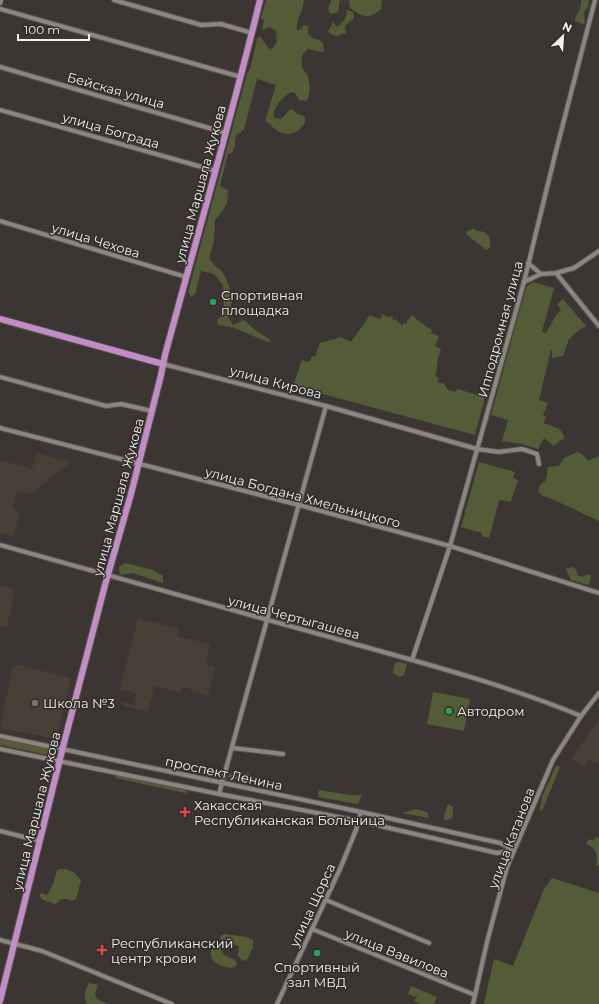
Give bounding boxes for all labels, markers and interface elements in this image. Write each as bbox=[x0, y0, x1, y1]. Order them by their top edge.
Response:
scale bar bbox=[18, 16, 89, 42]
north arrow bbox=[543, 16, 583, 56]
text: N bbox=[560, 19, 574, 35]
text: 100 m bbox=[24, 22, 60, 37]
street label: Бейская улица bbox=[65, 68, 167, 112]
street label: улица Маршала Жукова bbox=[171, 103, 229, 266]
street label: улица Бограда bbox=[60, 108, 161, 152]
street label: улица Чехова bbox=[49, 219, 142, 261]
street label: Ипподромная улица bbox=[474, 259, 526, 399]
place label: Спортивная площадка bbox=[221, 287, 303, 318]
marker: Спортивная площадка bbox=[208, 297, 218, 307]
street label: улица Кирова bbox=[227, 362, 324, 402]
street label: улица Маршала Жукова bbox=[89, 416, 147, 579]
street label: улица Богдана Хмельницкого bbox=[203, 463, 402, 531]
street label: улица Чертыгашева bbox=[225, 591, 362, 642]
place label: Школа №3 bbox=[43, 695, 115, 711]
marker: Школа №3 bbox=[30, 698, 40, 708]
place label: Автодром bbox=[457, 703, 525, 719]
marker: Автодром bbox=[444, 706, 454, 716]
street label: улица Маршала Жукова bbox=[8, 730, 63, 893]
street label: проспект Ленина bbox=[164, 753, 284, 793]
street label: улица Катанова bbox=[484, 785, 538, 892]
place label: Хакасская Республиканская Больница bbox=[194, 797, 385, 828]
marker: Хакасская Республиканская Больница bbox=[179, 806, 191, 818]
street label: улица Щорса bbox=[285, 861, 338, 950]
street label: улица Вавилова bbox=[342, 925, 451, 981]
place label: Республиканский центр крови bbox=[111, 935, 234, 966]
marker: Республиканский центр крови bbox=[96, 944, 108, 956]
marker: Спортивный зал МВД bbox=[312, 948, 322, 958]
place label: Спортивный зал МВД bbox=[274, 959, 360, 990]

